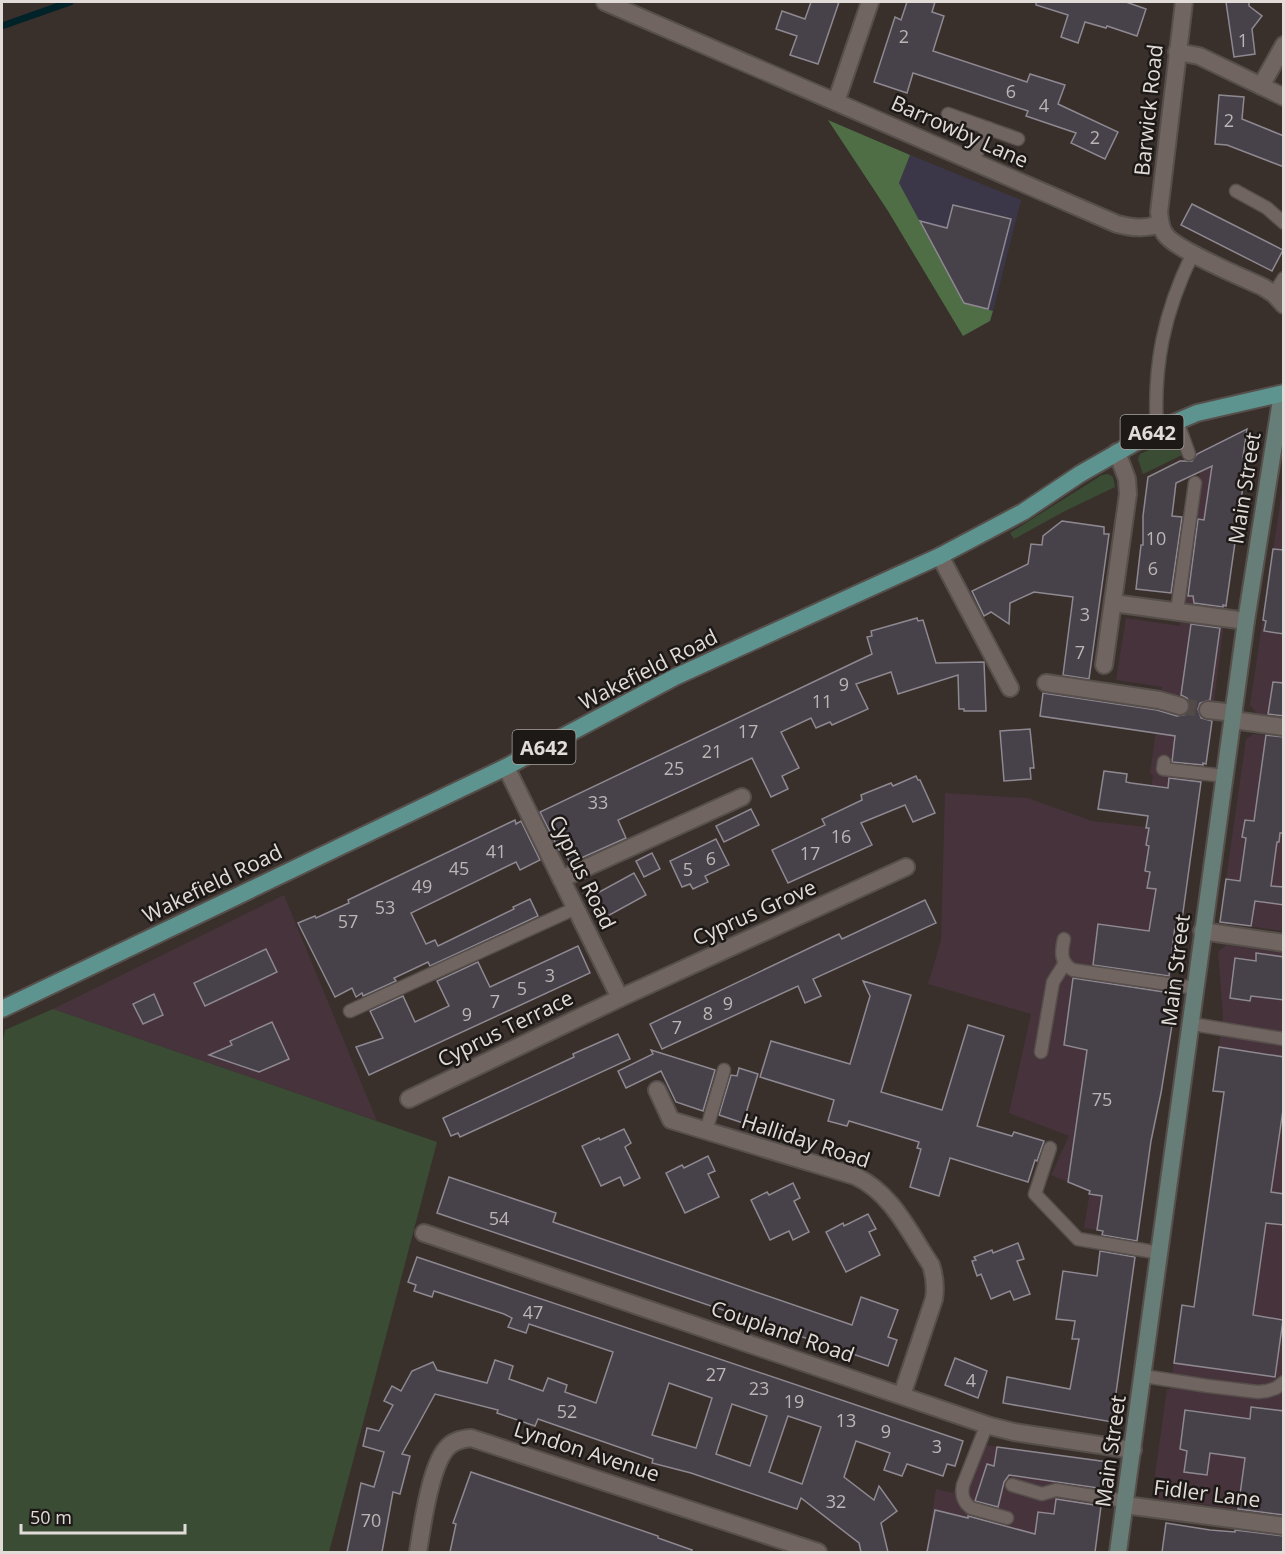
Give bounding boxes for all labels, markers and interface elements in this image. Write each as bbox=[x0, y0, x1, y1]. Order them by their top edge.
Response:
house number: 2 bbox=[899, 24, 909, 48]
house number: 1 bbox=[1238, 28, 1248, 52]
street label: Barwick Road bbox=[1127, 43, 1169, 177]
house number: 6 bbox=[1006, 79, 1016, 103]
street label: Barrowby Lane bbox=[887, 88, 1033, 174]
house number: 4 bbox=[1039, 93, 1049, 117]
house number: 2 bbox=[1224, 108, 1234, 132]
house number: 2 bbox=[1090, 125, 1100, 149]
road number: A642 bbox=[1120, 415, 1184, 449]
street label: Main Street bbox=[1221, 430, 1267, 546]
house number: 10 bbox=[1146, 526, 1166, 550]
house number: 6 bbox=[1148, 556, 1158, 580]
house number: 3 bbox=[1080, 602, 1090, 626]
street label: Wakefield Road bbox=[574, 622, 722, 716]
house number: 7 bbox=[1075, 640, 1085, 664]
house number: 9 bbox=[839, 672, 849, 696]
house number: 11 bbox=[812, 689, 832, 713]
house number: 17 bbox=[738, 719, 758, 743]
road number: A642 bbox=[512, 730, 576, 764]
house number: 21 bbox=[702, 739, 722, 763]
house number: 25 bbox=[664, 756, 684, 780]
house number: 33 bbox=[588, 790, 608, 814]
street label: Cyprus Road bbox=[543, 810, 623, 934]
house number: 16 bbox=[831, 824, 851, 848]
street label: Wakefield Road bbox=[138, 837, 286, 929]
house number: 41 bbox=[486, 839, 506, 863]
house number: 17 bbox=[800, 841, 820, 865]
house number: 6 bbox=[706, 846, 716, 870]
house number: 45 bbox=[449, 856, 469, 880]
house number: 5 bbox=[683, 857, 693, 881]
street label: Cyprus Grove bbox=[688, 872, 820, 952]
house number: 49 bbox=[412, 874, 432, 898]
house number: 53 bbox=[375, 895, 395, 919]
house number: 57 bbox=[338, 909, 358, 933]
street label: Main Street bbox=[1154, 912, 1196, 1028]
house number: 3 bbox=[545, 963, 555, 987]
house number: 5 bbox=[517, 976, 527, 1000]
street label: Cyprus Terrace bbox=[433, 983, 577, 1073]
house number: 7 bbox=[490, 989, 500, 1013]
house number: 9 bbox=[723, 991, 733, 1015]
house number: 8 bbox=[703, 1001, 713, 1025]
house number: 9 bbox=[462, 1002, 472, 1026]
house number: 7 bbox=[672, 1015, 682, 1039]
house number: 75 bbox=[1092, 1087, 1112, 1111]
street label: Halliday Road bbox=[738, 1106, 874, 1174]
house number: 54 bbox=[489, 1206, 509, 1230]
street label: Coupland Road bbox=[708, 1293, 858, 1369]
house number: 47 bbox=[523, 1300, 543, 1324]
house number: 27 bbox=[706, 1362, 726, 1386]
house number: 4 bbox=[966, 1368, 976, 1392]
house number: 23 bbox=[749, 1376, 769, 1400]
house number: 19 bbox=[784, 1389, 804, 1413]
street label: Main Street bbox=[1088, 1393, 1132, 1509]
house number: 52 bbox=[557, 1399, 577, 1423]
house number: 13 bbox=[836, 1408, 856, 1432]
street label: Lyndon Avenue bbox=[511, 1414, 663, 1488]
house number: 9 bbox=[881, 1419, 891, 1443]
house number: 3 bbox=[932, 1434, 942, 1458]
street label: Fidler Lane bbox=[1152, 1473, 1262, 1513]
house number: 32 bbox=[826, 1489, 846, 1513]
scale bar bbox=[21, 1497, 184, 1535]
text: 50 m bbox=[30, 1505, 72, 1529]
house number: 70 bbox=[361, 1508, 381, 1532]

